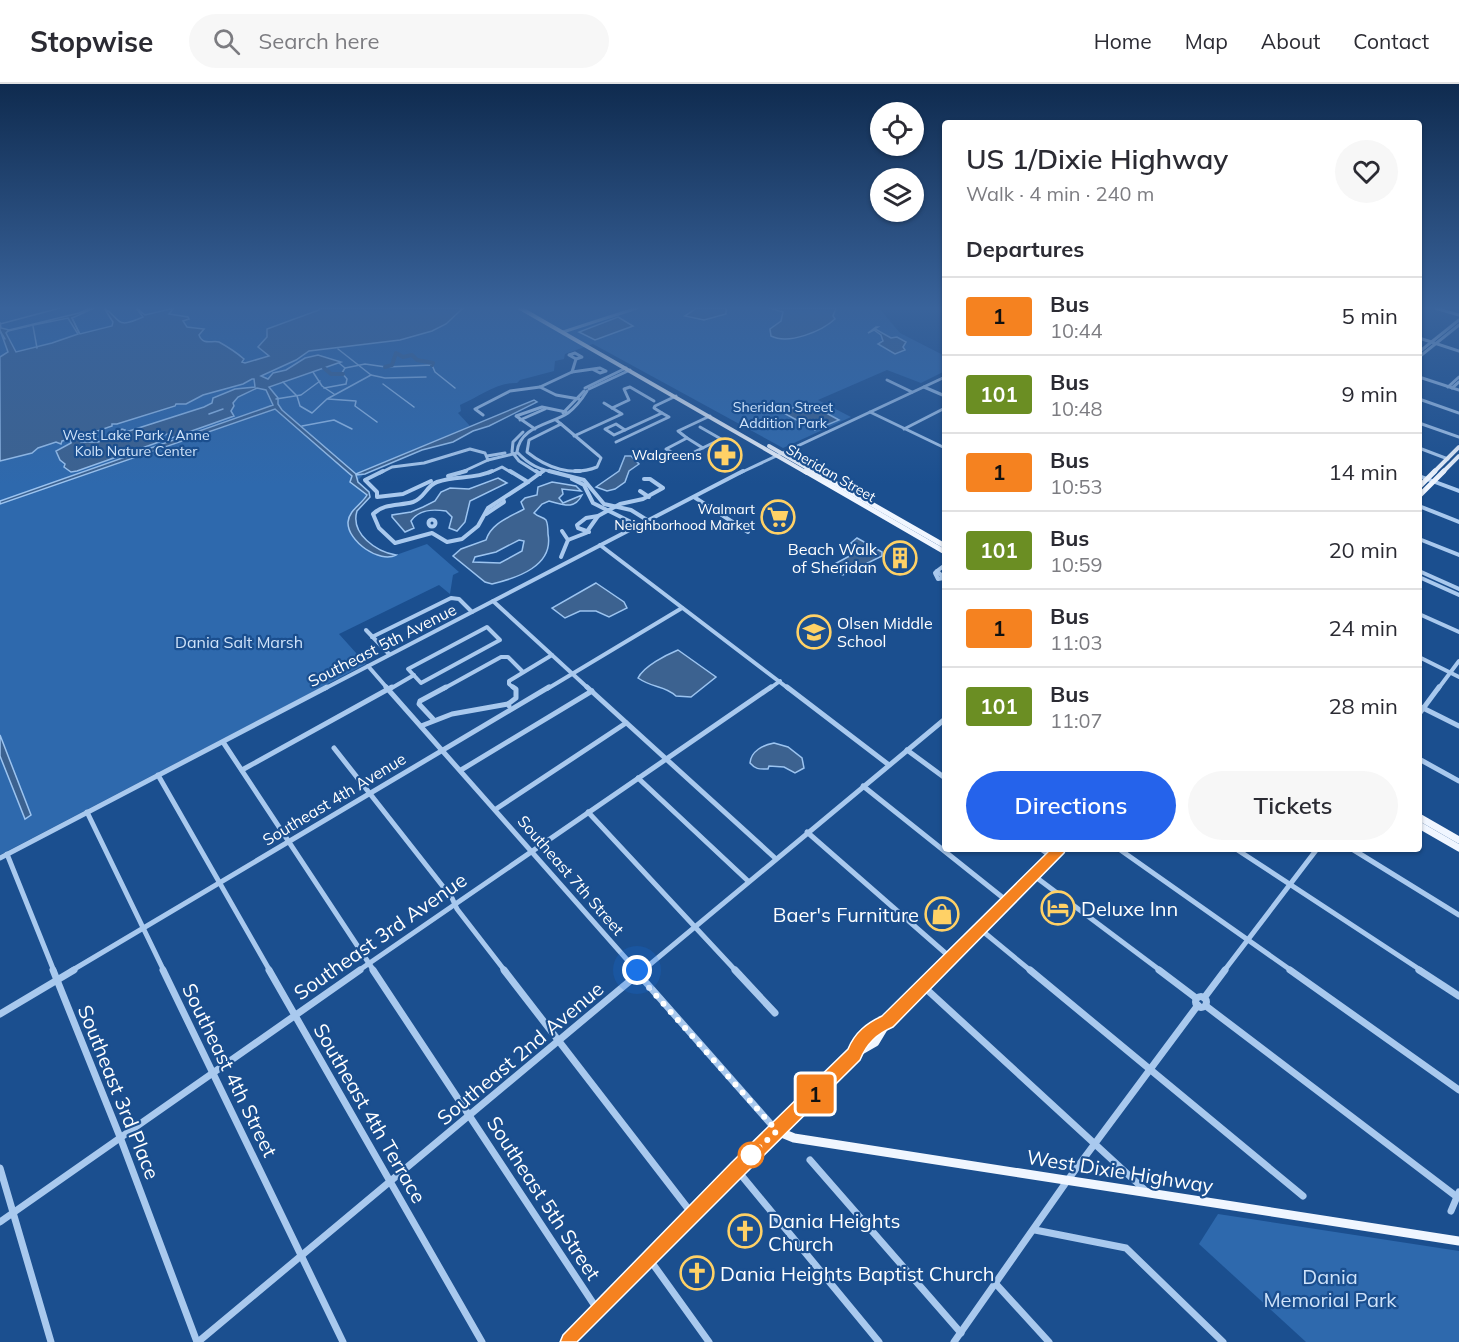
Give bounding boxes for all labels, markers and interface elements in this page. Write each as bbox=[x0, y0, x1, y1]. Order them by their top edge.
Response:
search box bbox=[189, 14, 609, 68]
text: Stopwise bbox=[30, 24, 153, 59]
icon: search bbox=[210, 25, 243, 58]
text: Search here bbox=[258, 27, 379, 55]
text: Home bbox=[1094, 28, 1152, 54]
text: Map bbox=[1185, 28, 1228, 54]
text: About bbox=[1261, 28, 1320, 54]
text: Contact bbox=[1353, 28, 1429, 54]
map controls bbox=[870, 102, 924, 222]
button: locate bbox=[870, 102, 924, 156]
button: heart bbox=[1335, 140, 1398, 203]
text: US 1/Dixie Highway bbox=[966, 141, 1228, 176]
button: layers bbox=[870, 168, 924, 222]
text: Walk · 4 min · 240 m bbox=[966, 181, 1154, 206]
text: Departures bbox=[966, 235, 1084, 263]
text: Bus bbox=[1050, 290, 1089, 318]
text: 5 min bbox=[1342, 302, 1398, 330]
text: 1 bbox=[993, 303, 1005, 329]
text: 10:44 bbox=[1050, 318, 1103, 343]
text: Bus bbox=[1050, 368, 1089, 396]
text: 9 min bbox=[1342, 380, 1398, 408]
text: 101 bbox=[980, 381, 1018, 407]
text: 10:48 bbox=[1050, 396, 1103, 421]
park label: Sheridan Street Addition Park bbox=[733, 398, 833, 432]
park label: West Lake Park / Anne Kolb Nature Center bbox=[62, 426, 210, 460]
pharmacy icon: Walgreens bbox=[707, 437, 743, 473]
street label: Sheridan Street bbox=[783, 440, 879, 506]
place label: Walgreens bbox=[632, 446, 702, 464]
text: Bus bbox=[1050, 446, 1089, 474]
text: 14 min bbox=[1328, 458, 1398, 486]
text: 1 bbox=[993, 459, 1005, 485]
text: 10:53 bbox=[1050, 474, 1103, 499]
supermarket icon: Walmart Neighborhood Market bbox=[760, 499, 796, 535]
place label: Walmart Neighborhood Market bbox=[614, 500, 755, 534]
text: Bus bbox=[1050, 524, 1089, 552]
text: 20 min bbox=[1328, 536, 1398, 564]
text: 101 bbox=[980, 537, 1018, 563]
place label: Beach Walk of Sheridan bbox=[788, 539, 878, 577]
building icon: Beach Walk of Sheridan bbox=[882, 540, 918, 576]
text: 10:59 bbox=[1050, 552, 1103, 577]
street label: Southeast 5th Avenue bbox=[305, 599, 459, 691]
text: Bus bbox=[1050, 602, 1089, 630]
place label: Olsen Middle School bbox=[837, 613, 933, 651]
school or university icon: Olsen Middle School bbox=[796, 614, 832, 650]
text: 24 min bbox=[1328, 614, 1398, 642]
text: 1 bbox=[993, 615, 1005, 641]
text: 11:03 bbox=[1050, 630, 1103, 655]
park label: Dania Salt Marsh bbox=[175, 632, 303, 652]
text: Bus bbox=[1050, 680, 1089, 708]
text: 28 min bbox=[1328, 692, 1398, 720]
text: 101 bbox=[980, 693, 1018, 719]
text: 11:07 bbox=[1050, 708, 1103, 733]
street label: Southeast 4th Avenue bbox=[259, 748, 409, 850]
button: Directions bbox=[966, 771, 1176, 840]
button: Tickets bbox=[1188, 771, 1398, 840]
street label: Southeast 7th Street bbox=[514, 811, 629, 939]
street label: Southeast 3rd Avenue bbox=[289, 867, 471, 1005]
hotel icon: Deluxe Inn bbox=[1040, 890, 1076, 926]
shop icon: Baer's Furniture bbox=[924, 896, 960, 932]
place label: Deluxe Inn bbox=[1081, 896, 1178, 921]
place label: Baer's Furniture bbox=[773, 902, 919, 927]
your location bbox=[622, 955, 652, 985]
street label: Southeast 2nd Avenue bbox=[432, 976, 608, 1130]
street label: Southeast 4th Street bbox=[177, 979, 283, 1161]
street label: Southeast 3rd Place bbox=[73, 1001, 165, 1183]
street label: Southeast 4th Terrace bbox=[308, 1019, 432, 1207]
line badge: 1 bbox=[796, 1074, 834, 1114]
text: 1 bbox=[809, 1081, 821, 1107]
street label: Southeast 5th Street bbox=[482, 1111, 606, 1285]
unlabelled marker bbox=[738, 1142, 764, 1168]
street label: West Dixie Highway bbox=[1025, 1144, 1216, 1198]
place label: Dania Heights Church bbox=[768, 1208, 900, 1256]
church icon: Dania Heights Church bbox=[727, 1213, 763, 1249]
church icon: Dania Heights Baptist Church bbox=[679, 1255, 715, 1291]
place label: Dania Heights Baptist Church bbox=[720, 1261, 995, 1286]
park label: Dania Memorial Park bbox=[1263, 1264, 1397, 1312]

